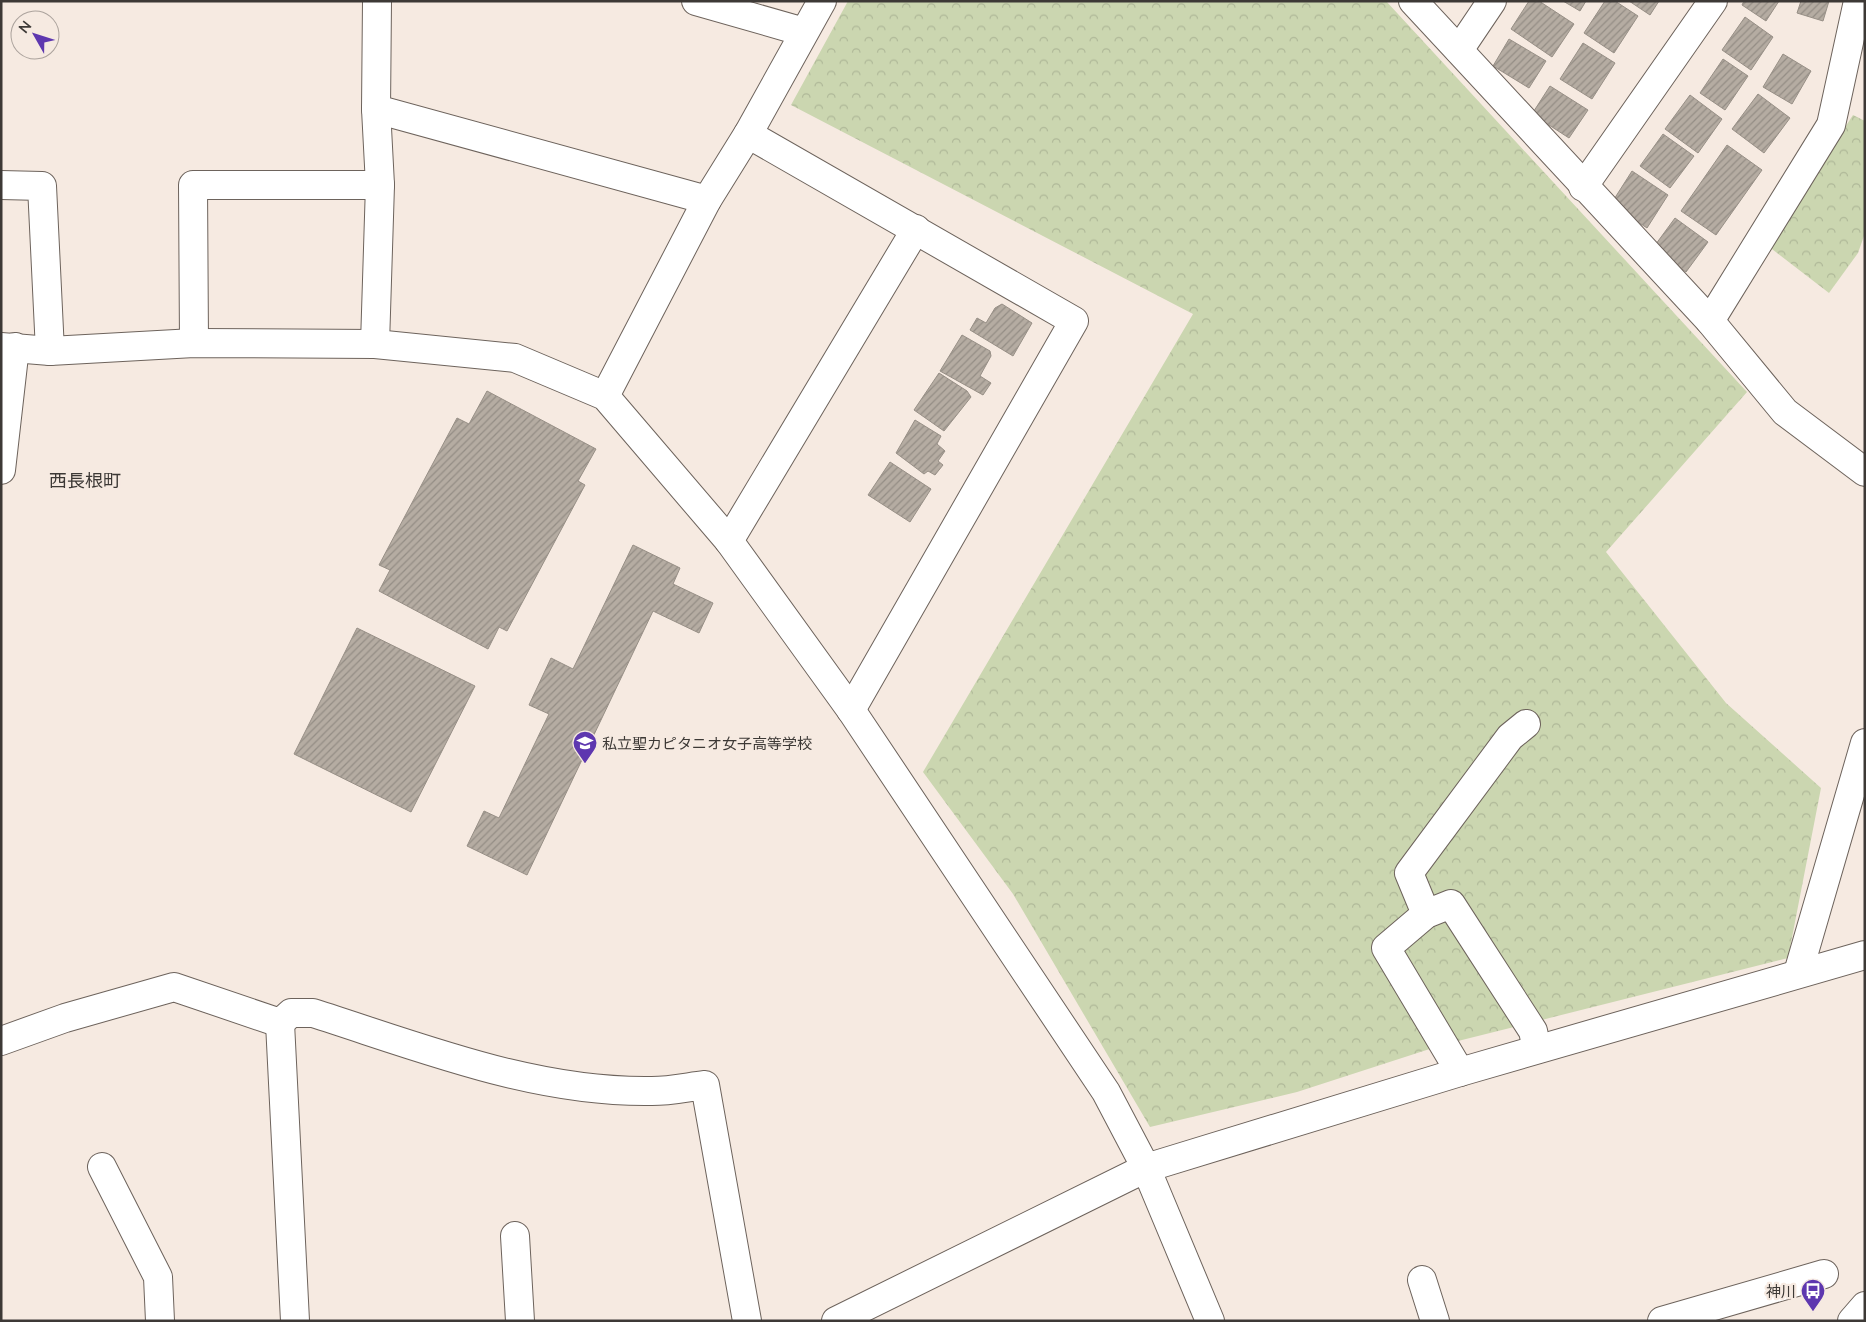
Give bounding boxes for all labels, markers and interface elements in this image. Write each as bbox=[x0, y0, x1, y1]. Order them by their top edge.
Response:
north arrow bbox=[10, 10, 60, 60]
text: N bbox=[15, 17, 35, 36]
district label: 西長根町 bbox=[49, 469, 121, 491]
school or university icon: 私立聖カピタニオ女子高等学校 bbox=[572, 730, 598, 764]
place label: 私立聖カピタニオ女子高等学校 bbox=[602, 734, 812, 752]
bus stop icon: 神川 bbox=[1800, 1278, 1826, 1312]
place label: 神川 bbox=[1766, 1282, 1796, 1300]

